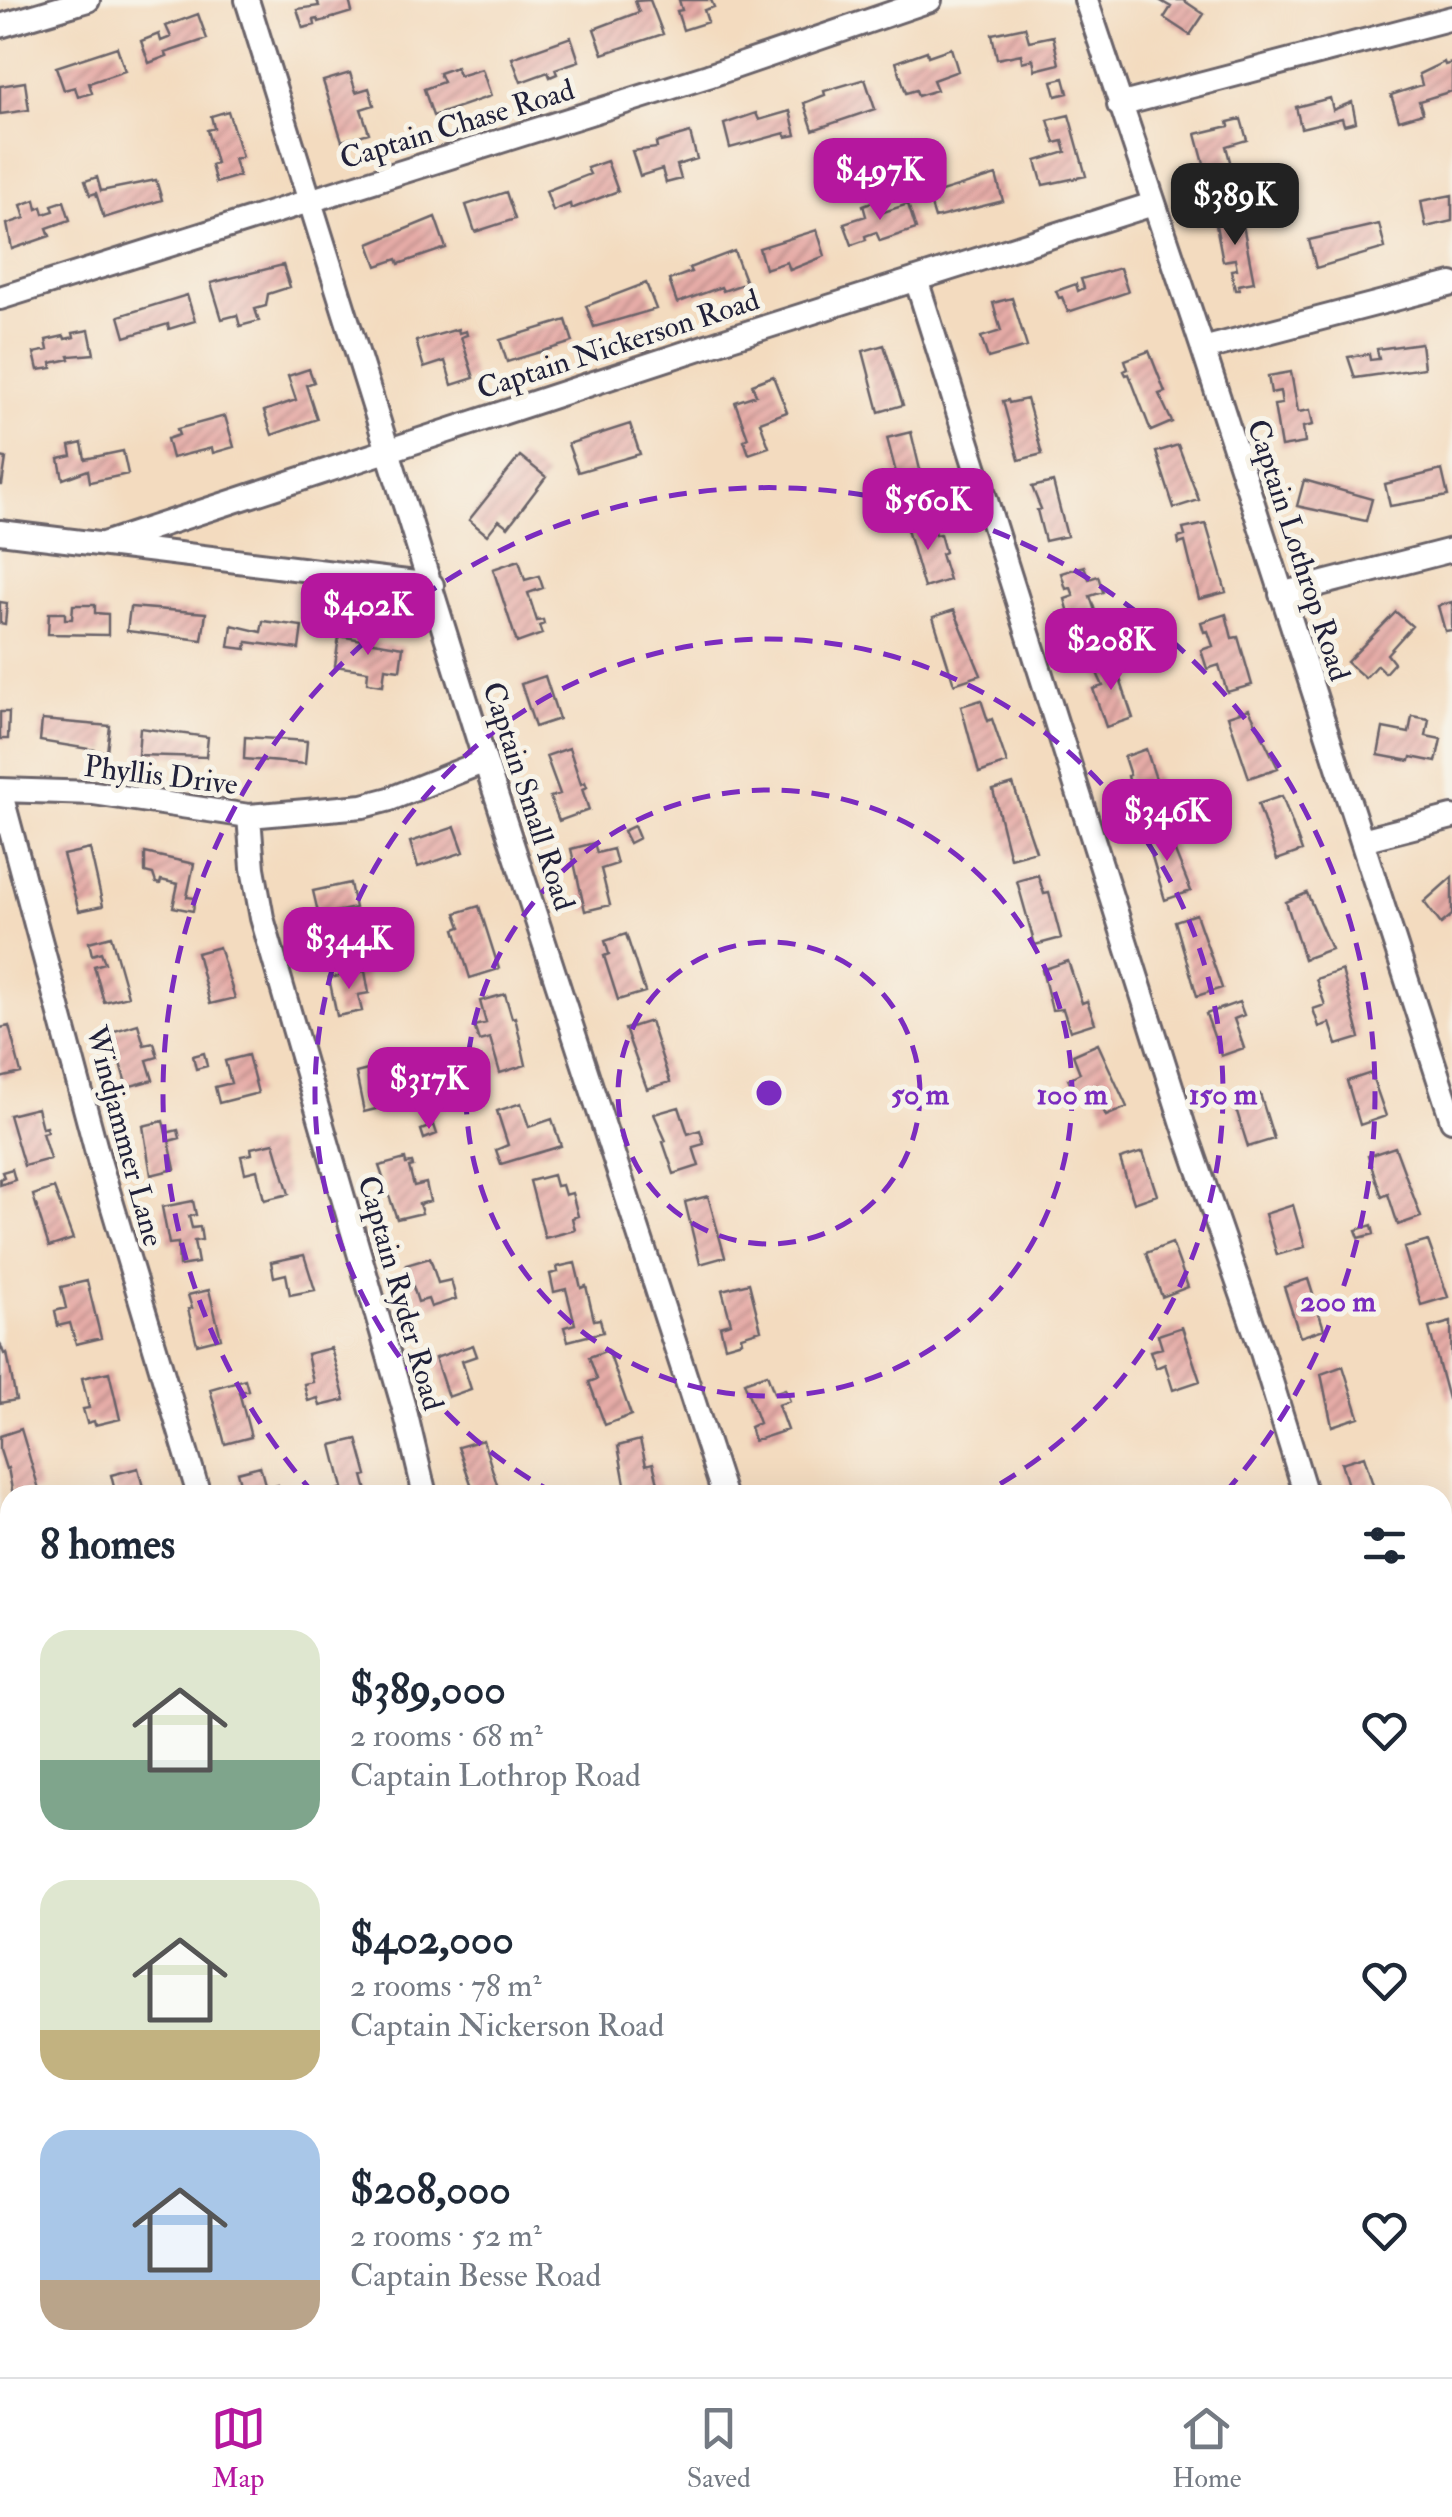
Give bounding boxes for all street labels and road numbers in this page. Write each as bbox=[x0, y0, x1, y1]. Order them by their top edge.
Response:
street label: Captain Chase Road bbox=[336, 71, 579, 178]
street label: Captain Nickerson Road bbox=[472, 281, 764, 408]
street label: Captain Lothrop Road bbox=[1239, 415, 1358, 686]
street label: Captain Small Road bbox=[474, 677, 583, 915]
street label: Phyllis Drive bbox=[82, 748, 240, 803]
street label: Windjammer Lane bbox=[77, 1021, 172, 1250]
street label: Captain Ryder Road bbox=[349, 1172, 452, 1415]

